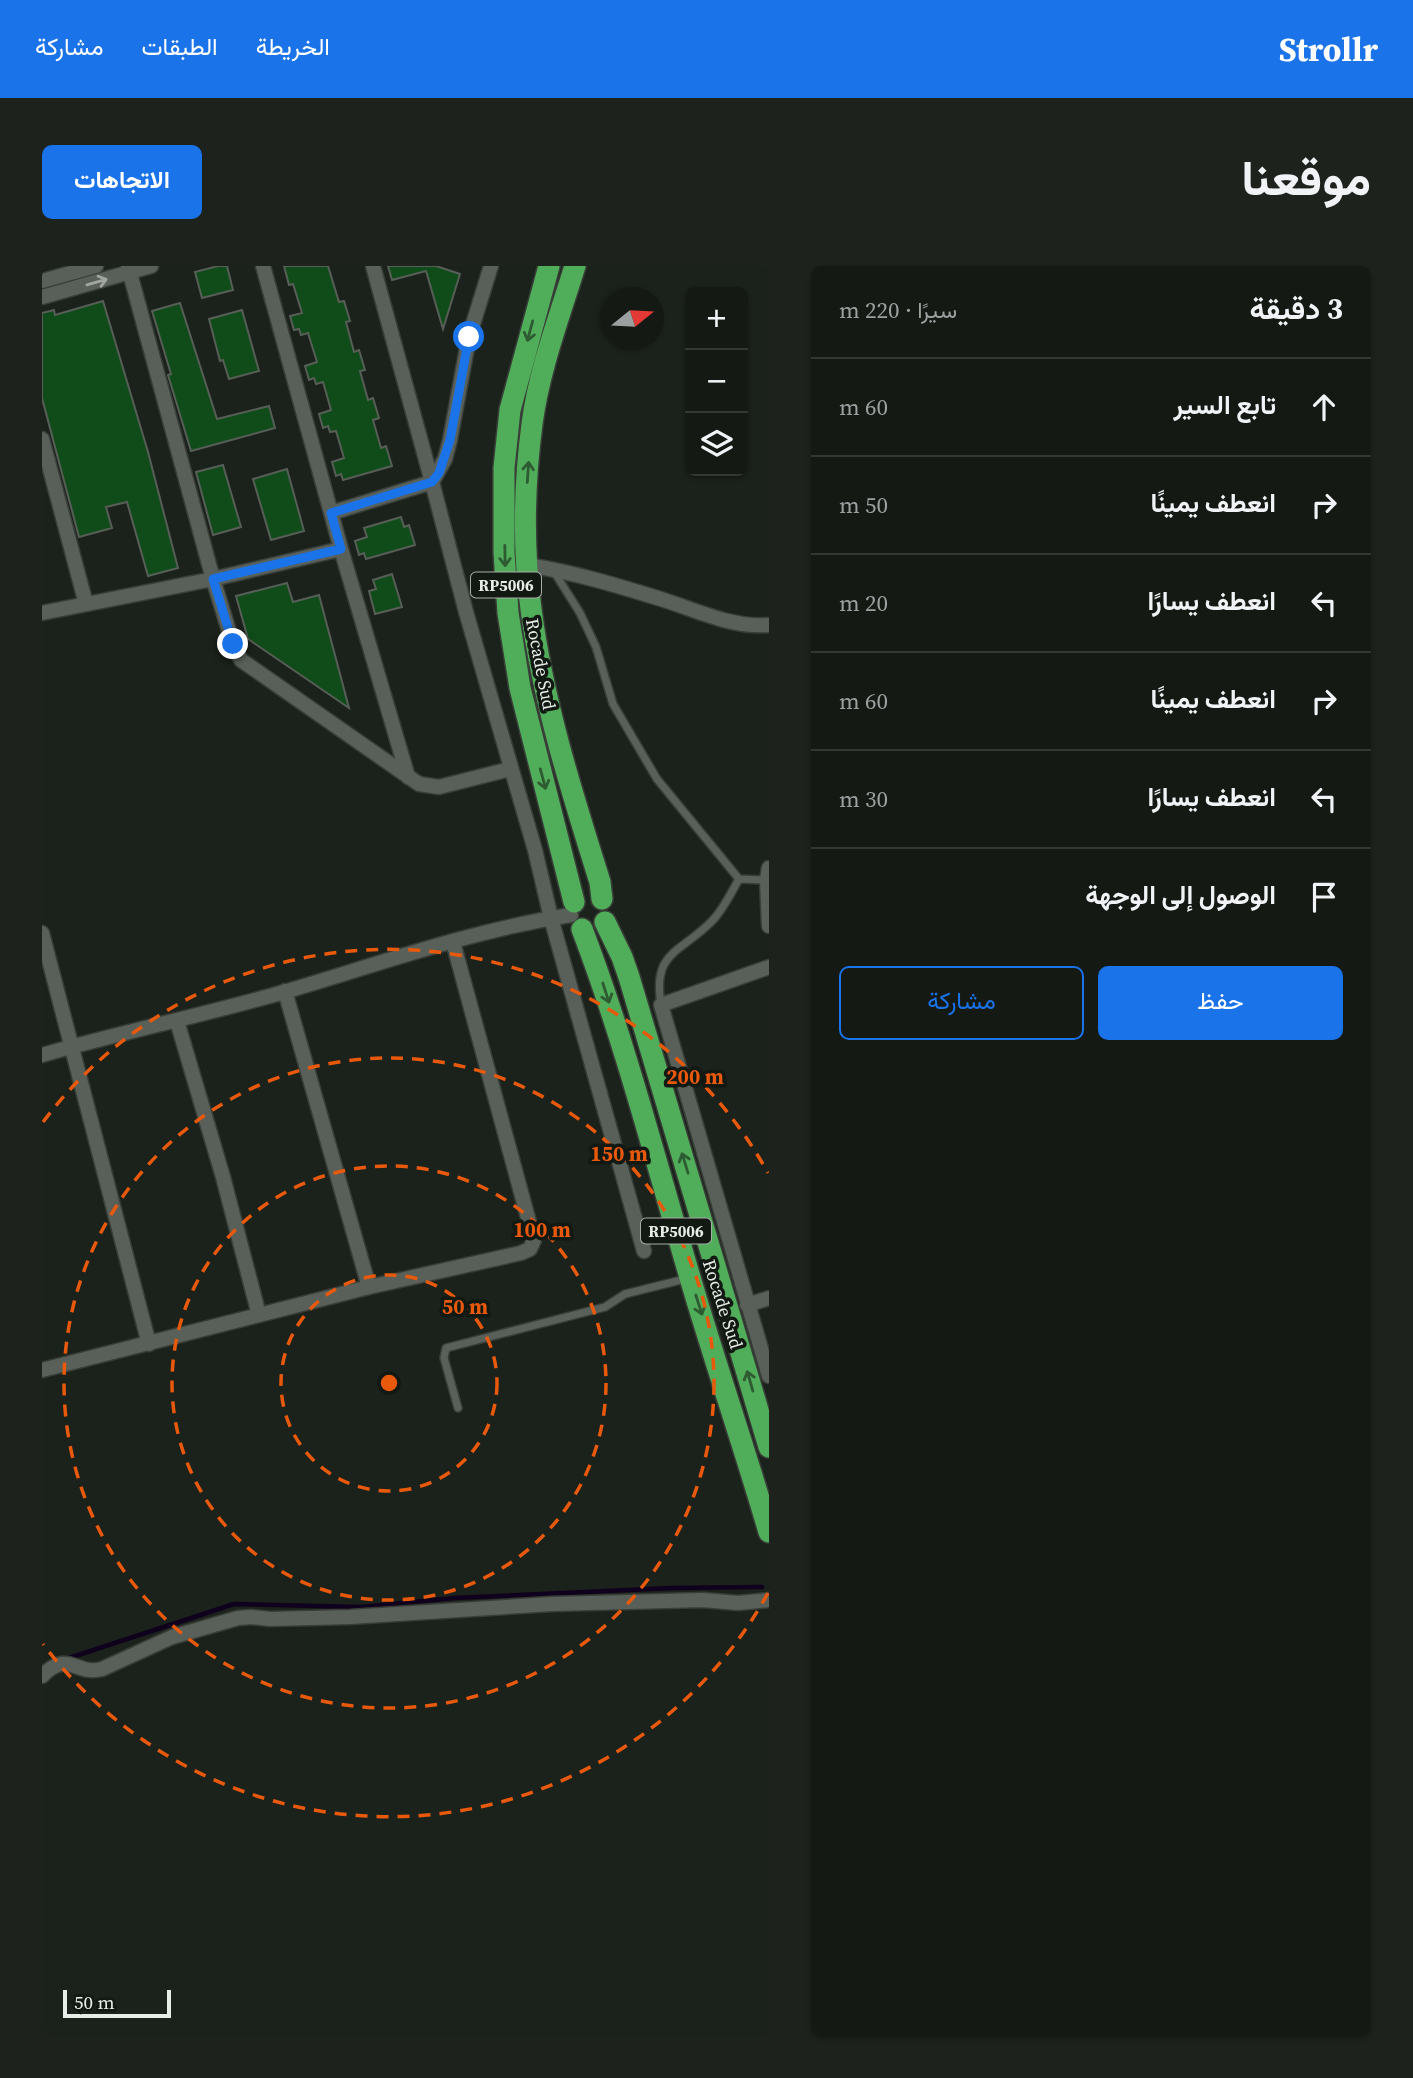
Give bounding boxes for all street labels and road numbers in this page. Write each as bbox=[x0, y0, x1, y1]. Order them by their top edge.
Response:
road number: RP5006 bbox=[471, 572, 541, 598]
street label: Rocade Sud bbox=[520, 616, 562, 712]
road number: RP5006 bbox=[641, 1219, 711, 1244]
street label: Rocade Sud bbox=[697, 1256, 749, 1352]

